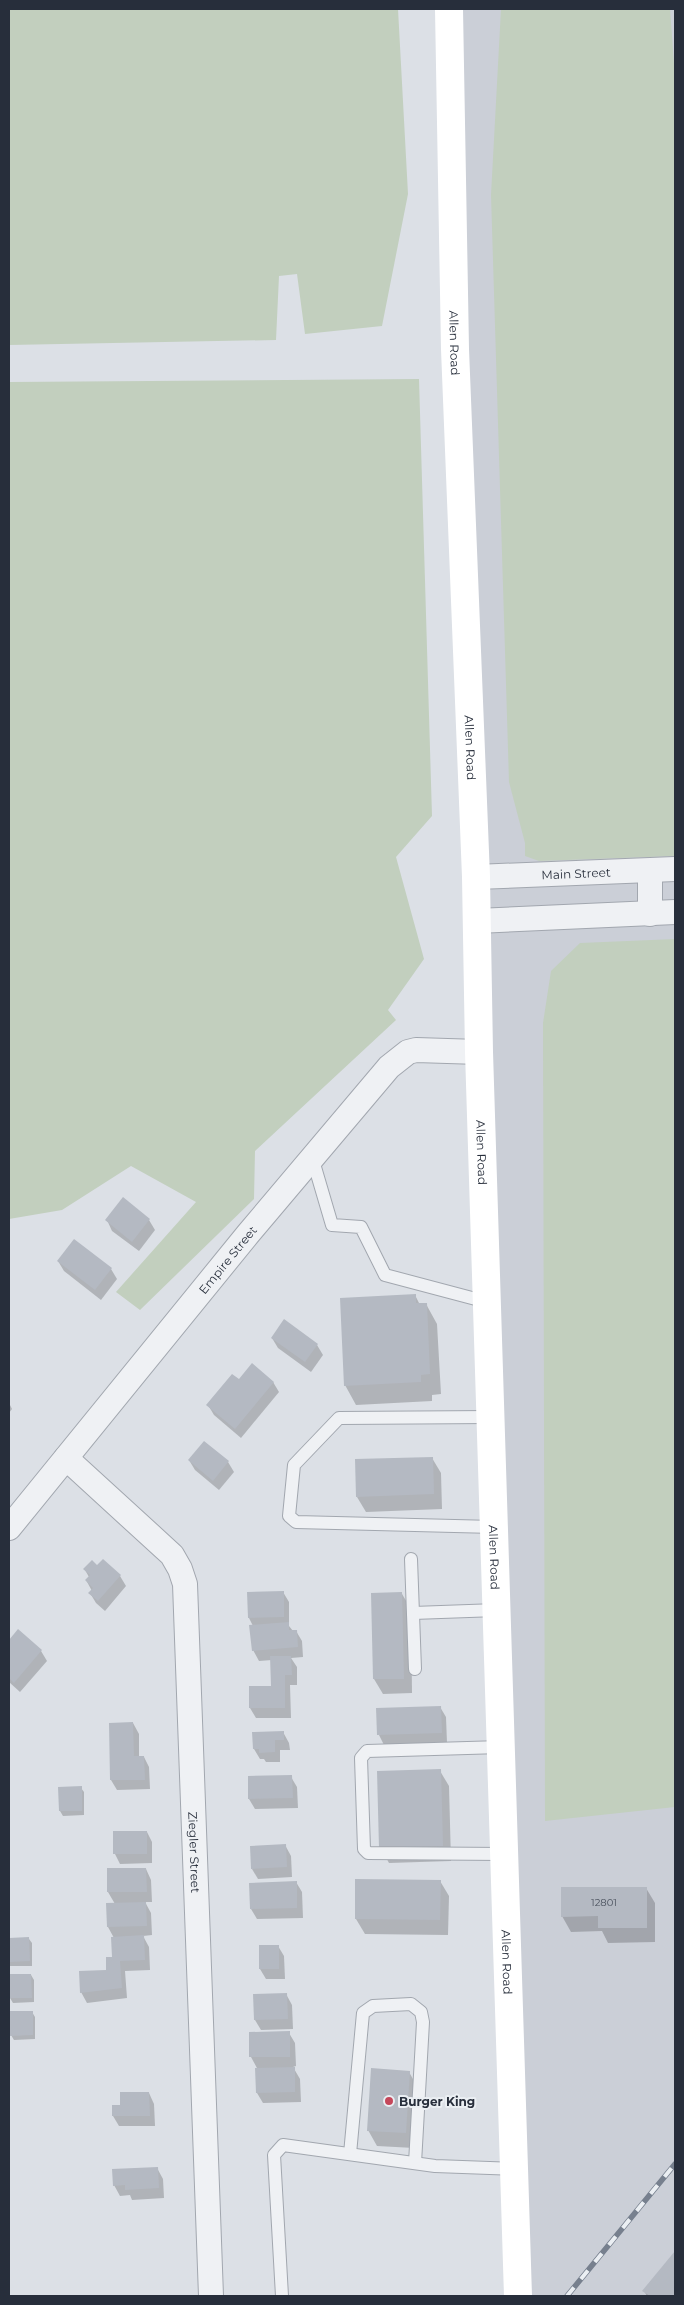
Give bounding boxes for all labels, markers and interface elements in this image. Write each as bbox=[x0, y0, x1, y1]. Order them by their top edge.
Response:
street label: Allen Road bbox=[447, 310, 464, 376]
street label: Allen Road bbox=[462, 715, 480, 780]
street label: Main Street bbox=[541, 864, 611, 882]
street label: Allen Road bbox=[474, 1120, 491, 1185]
street label: Empire Street bbox=[195, 1222, 260, 1297]
street label: Allen Road bbox=[486, 1525, 503, 1590]
street label: Ziegler Street bbox=[186, 1811, 204, 1893]
house number: 12801 bbox=[591, 1896, 617, 1909]
street label: Allen Road bbox=[499, 1929, 516, 1995]
place label: Burger King bbox=[399, 2094, 475, 2109]
marker: Burger King bbox=[383, 2095, 395, 2107]

